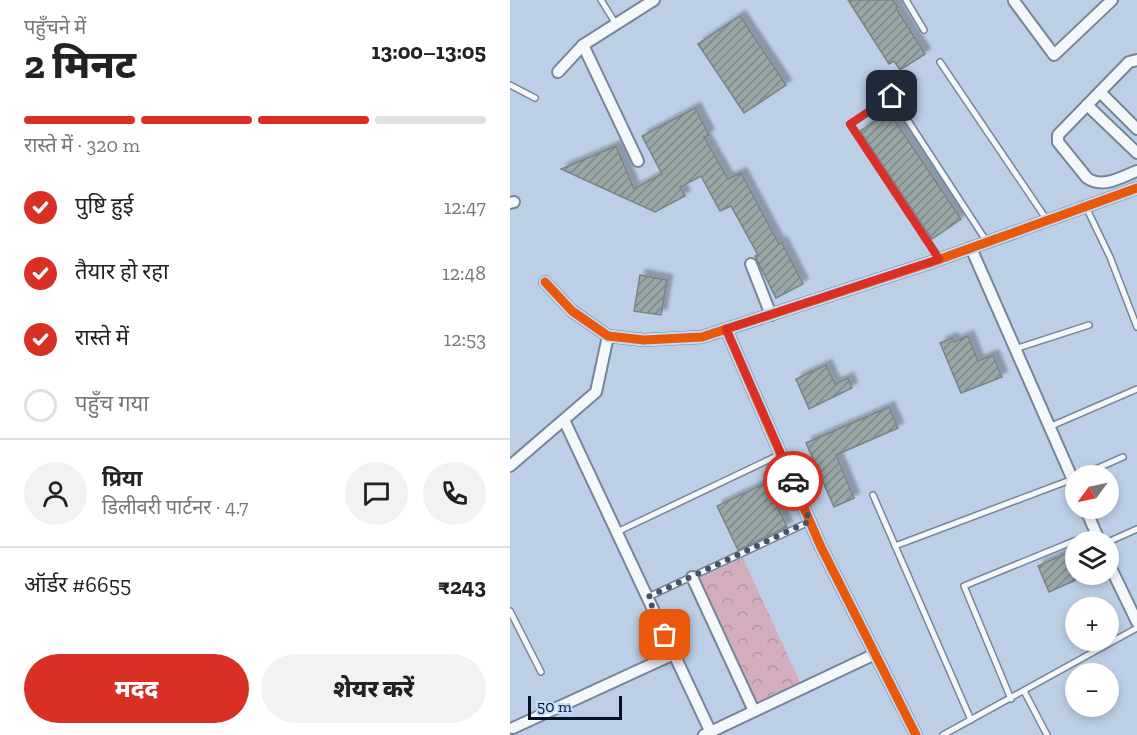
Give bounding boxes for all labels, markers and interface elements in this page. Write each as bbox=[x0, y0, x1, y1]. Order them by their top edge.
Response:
text: पहुँचने में bbox=[24, 15, 86, 39]
text: 13:00–13:05 bbox=[372, 38, 486, 65]
text: 2 मिनट bbox=[24, 41, 136, 88]
pin bbox=[866, 70, 917, 121]
icon: home bbox=[875, 79, 908, 112]
text: रास्ते में · 320 m bbox=[24, 133, 140, 157]
icon: check bbox=[24, 191, 57, 224]
text: पुष्टि हुई bbox=[75, 192, 134, 219]
text: 12:47 bbox=[444, 195, 486, 219]
icon: check bbox=[24, 257, 57, 290]
text: तैयार हो रहा bbox=[75, 258, 169, 285]
text: 12:48 bbox=[442, 261, 486, 285]
icon: check bbox=[24, 323, 57, 356]
text: रास्ते में bbox=[75, 324, 129, 351]
text: 12:53 bbox=[444, 327, 486, 351]
text: पहुँच गया bbox=[75, 390, 149, 417]
courier bbox=[763, 451, 823, 511]
button: person bbox=[24, 462, 87, 525]
button: chat bbox=[345, 462, 408, 525]
button: phone bbox=[423, 462, 486, 525]
text: प्रिया bbox=[102, 465, 142, 492]
icon: car bbox=[777, 465, 810, 498]
north arrow bbox=[1065, 465, 1119, 519]
map controls bbox=[1065, 465, 1119, 717]
text: डिलीवरी पार्टनर · 4.7 bbox=[102, 495, 248, 519]
button: layers bbox=[1065, 531, 1119, 585]
text: ऑर्डर #6655 bbox=[24, 571, 131, 598]
text: ₹243 bbox=[438, 573, 486, 600]
button: + bbox=[1065, 597, 1119, 651]
pin bbox=[639, 609, 690, 660]
icon: bag bbox=[648, 618, 681, 651]
button: मदद bbox=[24, 654, 249, 723]
button: शेयर करें bbox=[261, 654, 486, 723]
button: − bbox=[1065, 663, 1119, 717]
scale bar bbox=[528, 693, 622, 720]
text: 50 m bbox=[537, 697, 572, 716]

